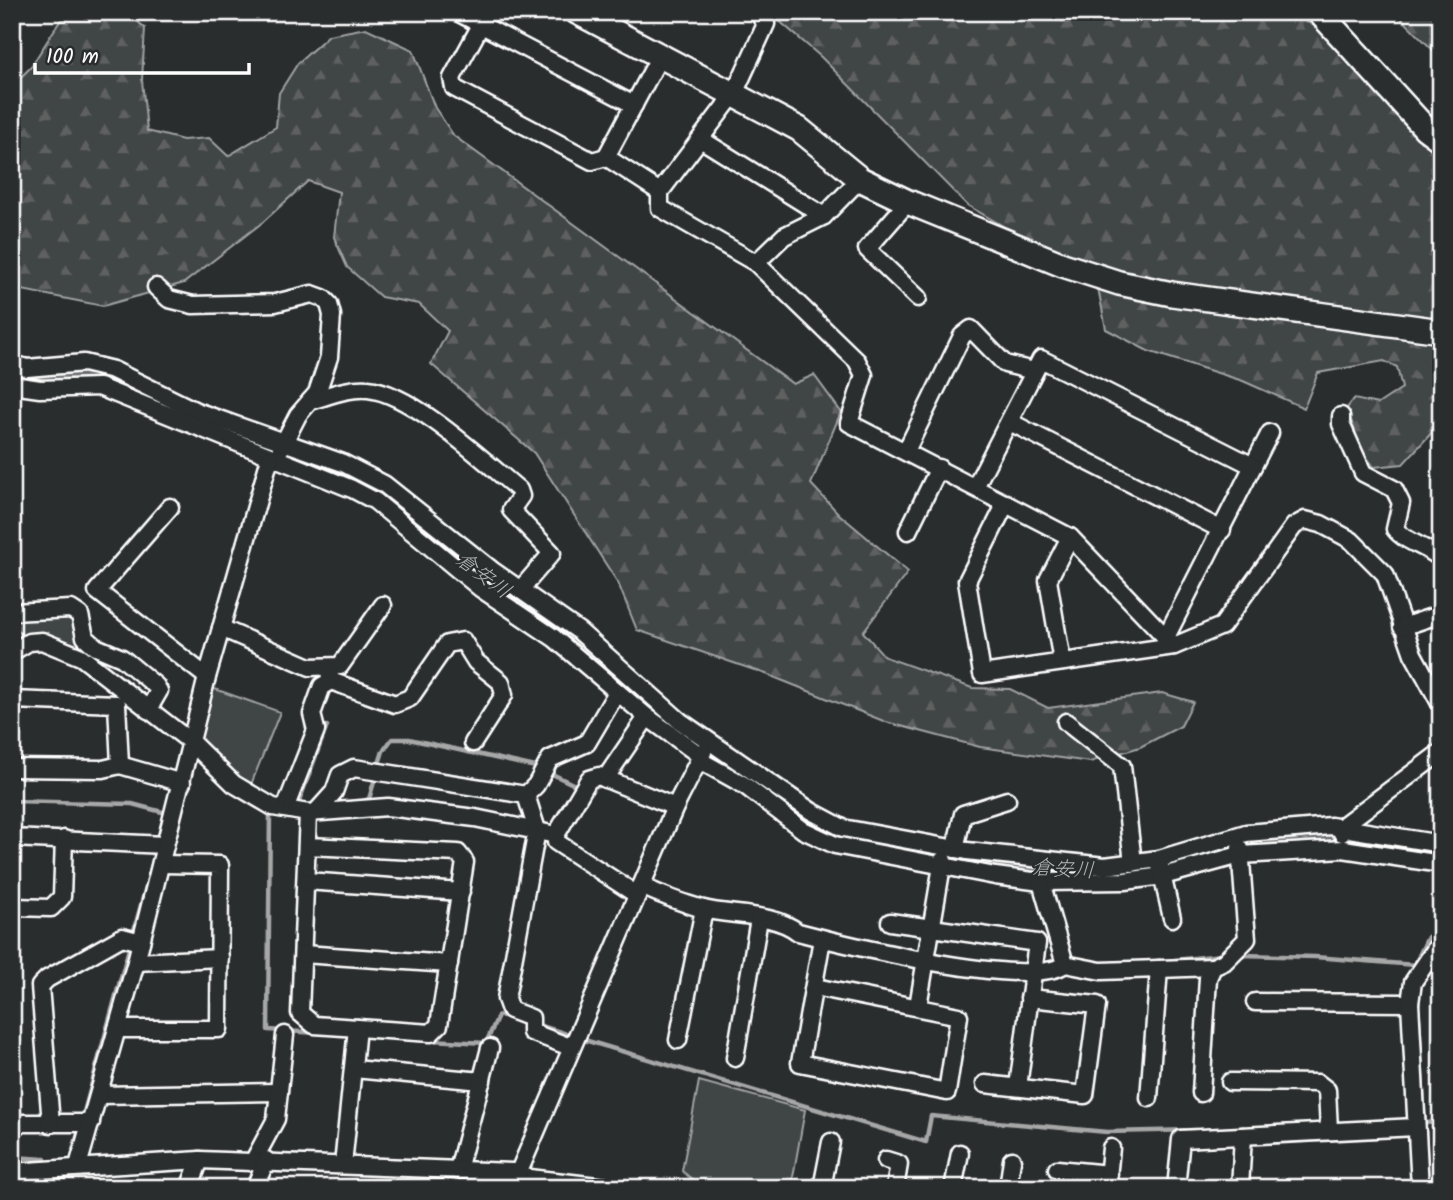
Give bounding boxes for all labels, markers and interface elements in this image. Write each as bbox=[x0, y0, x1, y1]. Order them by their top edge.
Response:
scale bar bbox=[35, 32, 248, 76]
text: 100 m bbox=[46, 41, 99, 74]
water label: 倉安川 bbox=[448, 544, 518, 608]
water label: 倉安川 bbox=[1031, 852, 1095, 888]

